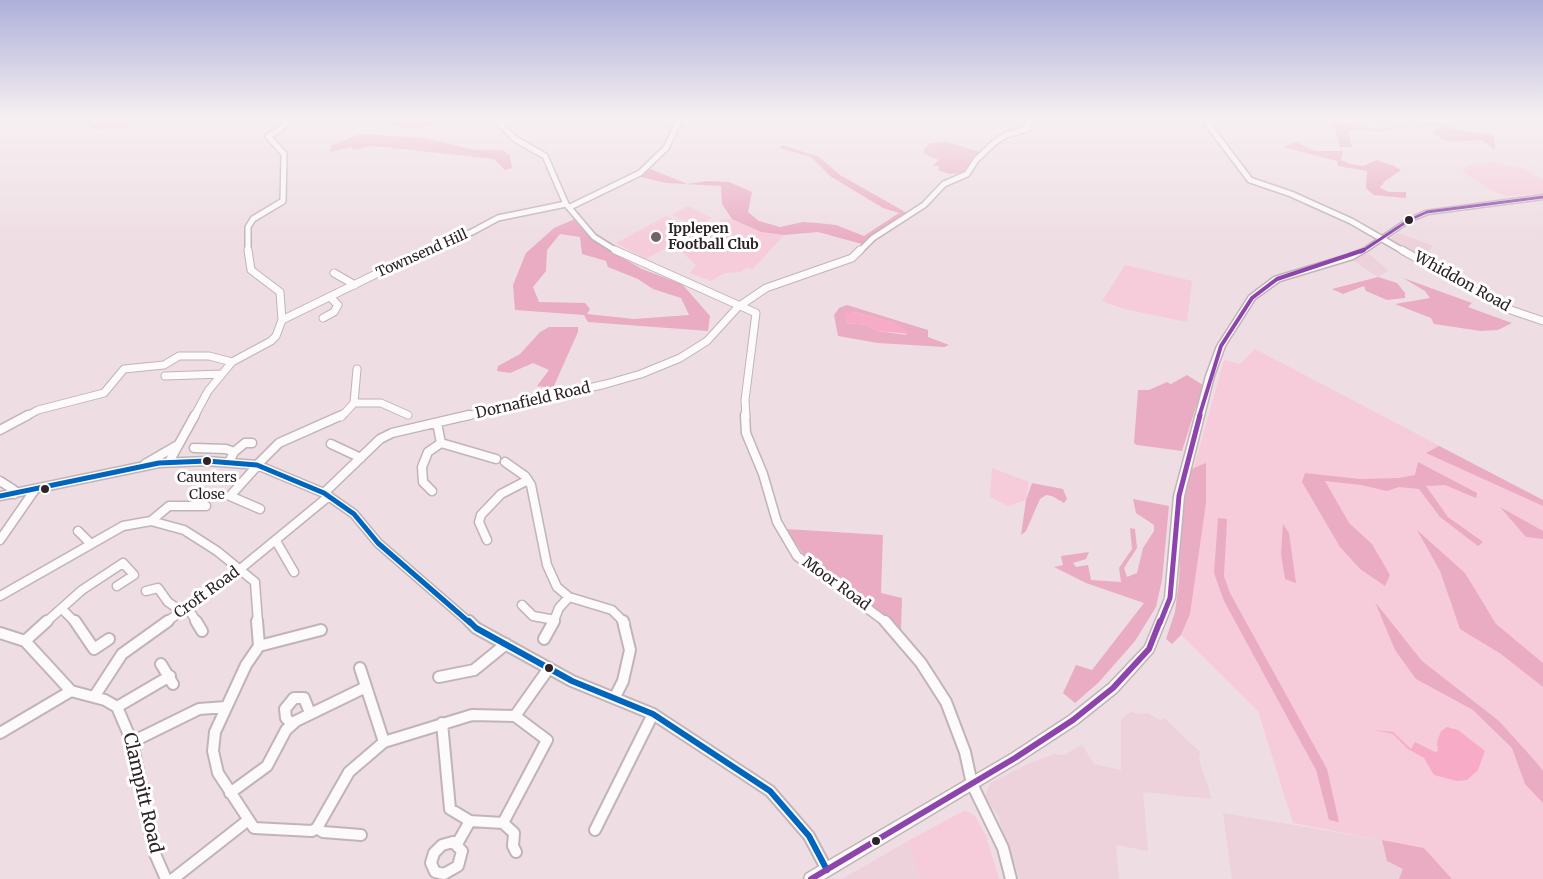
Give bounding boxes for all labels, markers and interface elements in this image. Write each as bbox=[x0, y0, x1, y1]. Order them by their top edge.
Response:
unlabelled marker bbox=[1403, 214, 1415, 226]
place label: Ipplepen Football Club bbox=[668, 221, 759, 254]
street label: Townsend Hill bbox=[374, 226, 470, 282]
marker: Ipplepen Football Club bbox=[649, 230, 663, 244]
street label: Whiddon Road bbox=[1411, 248, 1513, 316]
street label: Dornafield Road bbox=[474, 379, 592, 423]
marker: Caunters Close bbox=[201, 455, 213, 467]
place label: Caunters Close bbox=[177, 470, 237, 502]
unlabelled marker bbox=[39, 483, 51, 495]
street label: Moor Road bbox=[799, 553, 873, 615]
street label: Croft Road bbox=[171, 563, 243, 623]
unlabelled marker bbox=[543, 662, 555, 674]
street label: Clampitt Road bbox=[118, 731, 166, 855]
unlabelled marker bbox=[870, 835, 882, 847]

